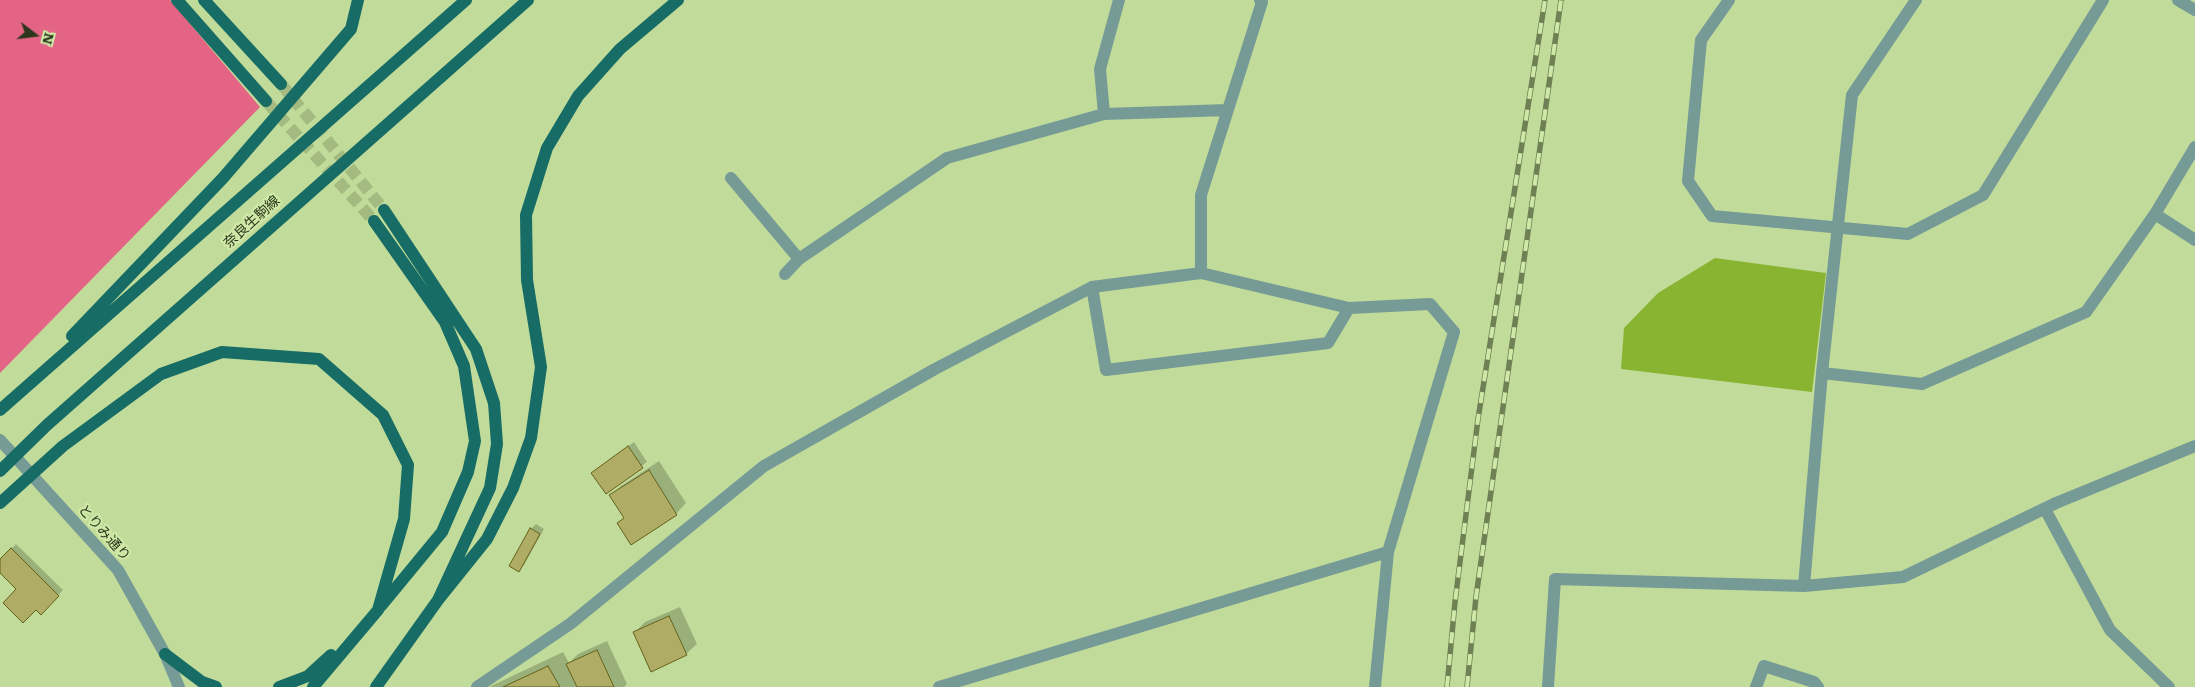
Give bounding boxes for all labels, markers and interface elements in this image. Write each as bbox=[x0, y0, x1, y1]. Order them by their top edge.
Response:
north arrow bbox=[10, 10, 60, 60]
text: N bbox=[38, 31, 61, 47]
street label: 奈良生駒線 bbox=[220, 192, 284, 252]
street label: とりみ通り bbox=[74, 501, 134, 565]

